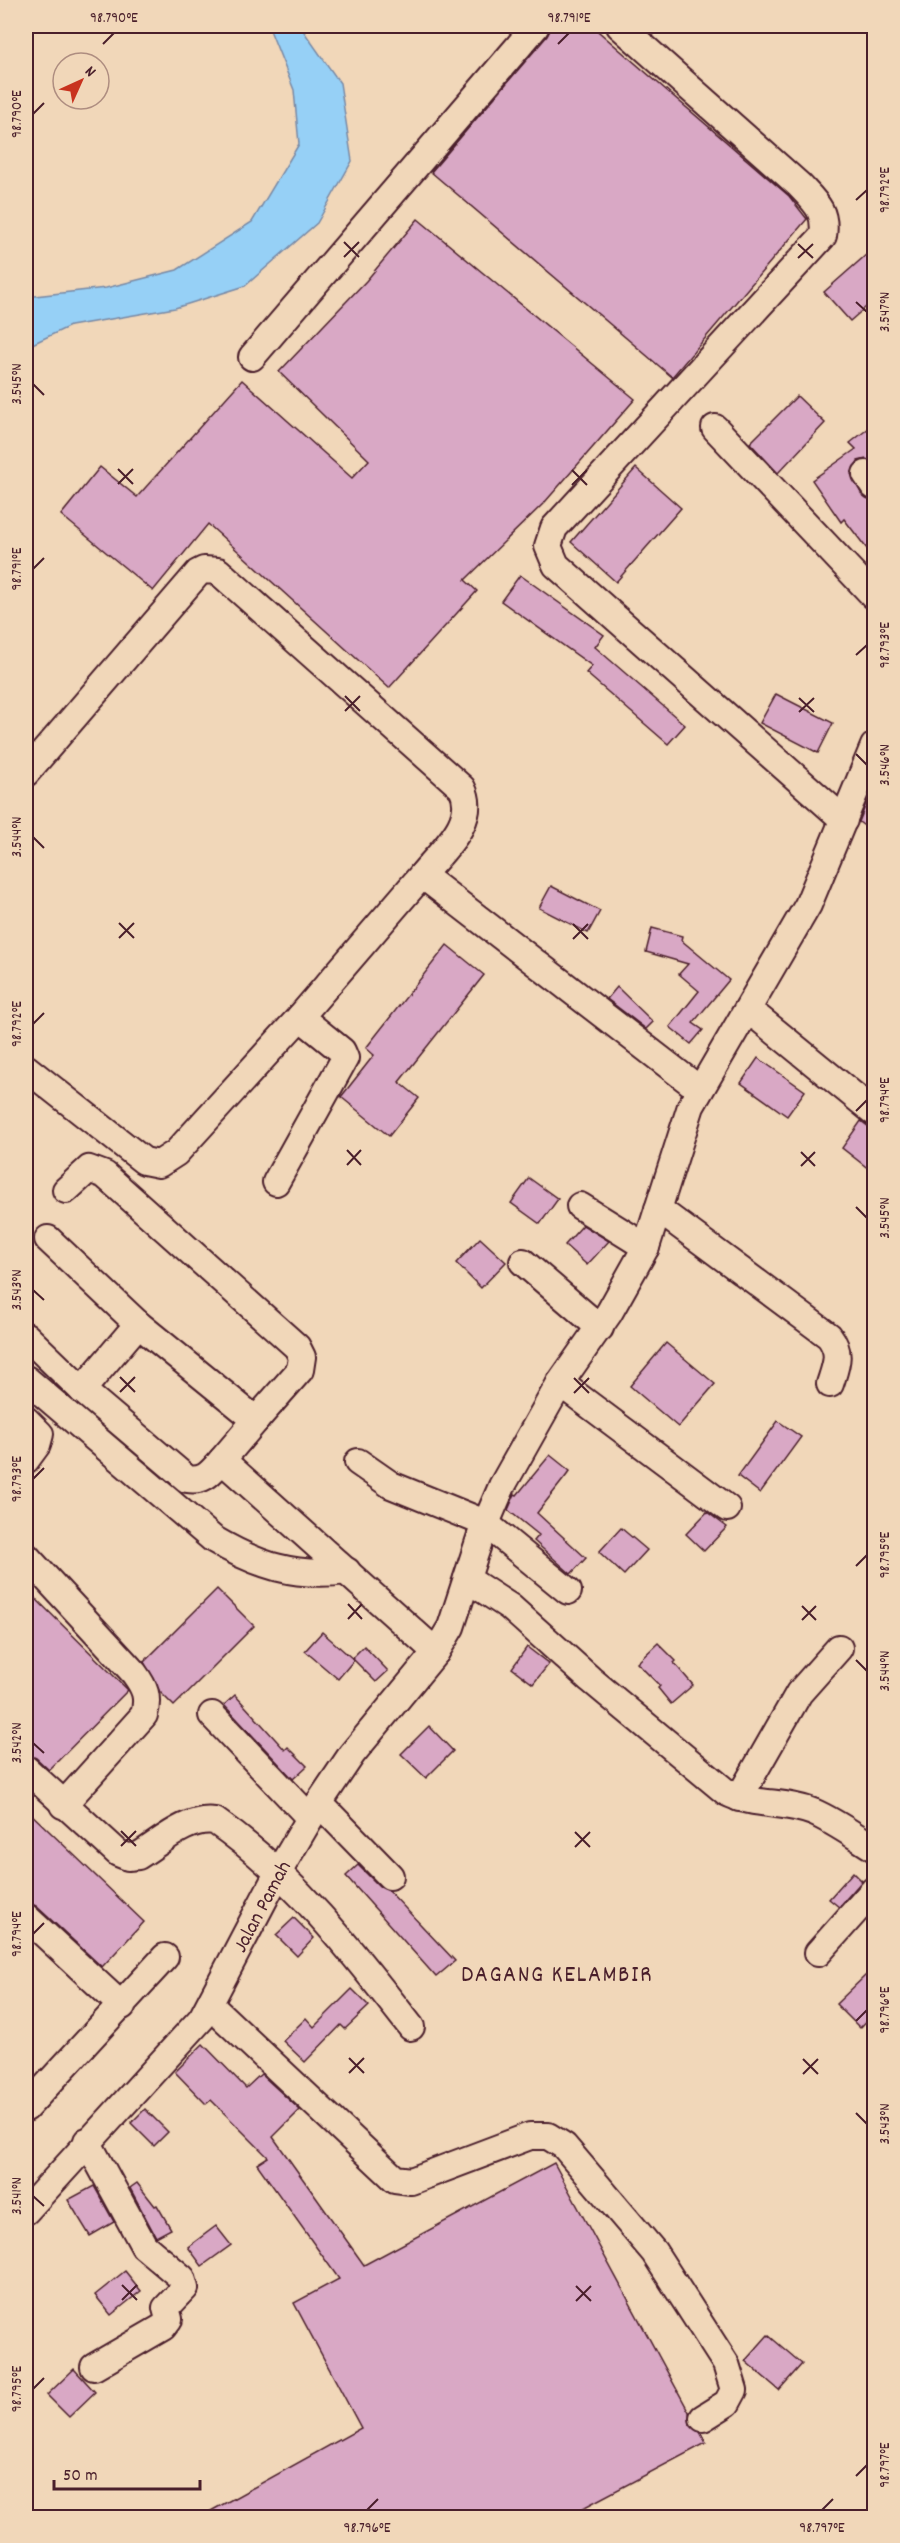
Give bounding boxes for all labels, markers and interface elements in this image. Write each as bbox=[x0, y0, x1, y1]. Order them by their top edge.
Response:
text: 98.790°E bbox=[90, 8, 138, 30]
text: 98.791°E bbox=[548, 8, 591, 30]
north arrow bbox=[51, 51, 111, 111]
text: N bbox=[79, 61, 101, 83]
text: 98.790°E bbox=[7, 90, 29, 138]
text: 98.792°E bbox=[875, 167, 897, 213]
text: 3.547°N bbox=[875, 292, 897, 332]
text: 3.545°N bbox=[7, 363, 29, 405]
text: 98.791°E bbox=[7, 547, 29, 590]
text: 98.793°E bbox=[875, 622, 897, 668]
text: 3.546°N bbox=[875, 744, 897, 786]
text: 3.544°N bbox=[7, 817, 29, 857]
text: 98.792°E bbox=[7, 1001, 29, 1047]
text: 98.794°E bbox=[875, 1077, 897, 1123]
text: 3.545°N bbox=[875, 1197, 897, 1239]
text: 3.543°N bbox=[7, 1269, 29, 1311]
text: 98.793°E bbox=[7, 1456, 29, 1502]
text: 98.795°E bbox=[875, 1532, 897, 1578]
text: 3.544°N bbox=[875, 1651, 897, 1691]
text: 3.542°N bbox=[7, 1722, 29, 1764]
street label: Jalan Pamah bbox=[227, 1856, 300, 1959]
text: 98.794°E bbox=[7, 1911, 29, 1957]
district label: DAGANG KELAMBIR bbox=[461, 1959, 653, 1993]
text: 98.796°E bbox=[875, 1986, 897, 2033]
text: 3.543°N bbox=[875, 2103, 897, 2145]
text: 3.541°N bbox=[7, 2177, 29, 2215]
text: 98.795°E bbox=[7, 2366, 29, 2412]
text: 98.797°E bbox=[875, 2442, 897, 2488]
scale bar bbox=[54, 2453, 200, 2491]
text: 50 m bbox=[63, 2464, 98, 2489]
text: 98.796°E bbox=[344, 2518, 391, 2540]
text: 98.797°E bbox=[799, 2518, 845, 2540]

